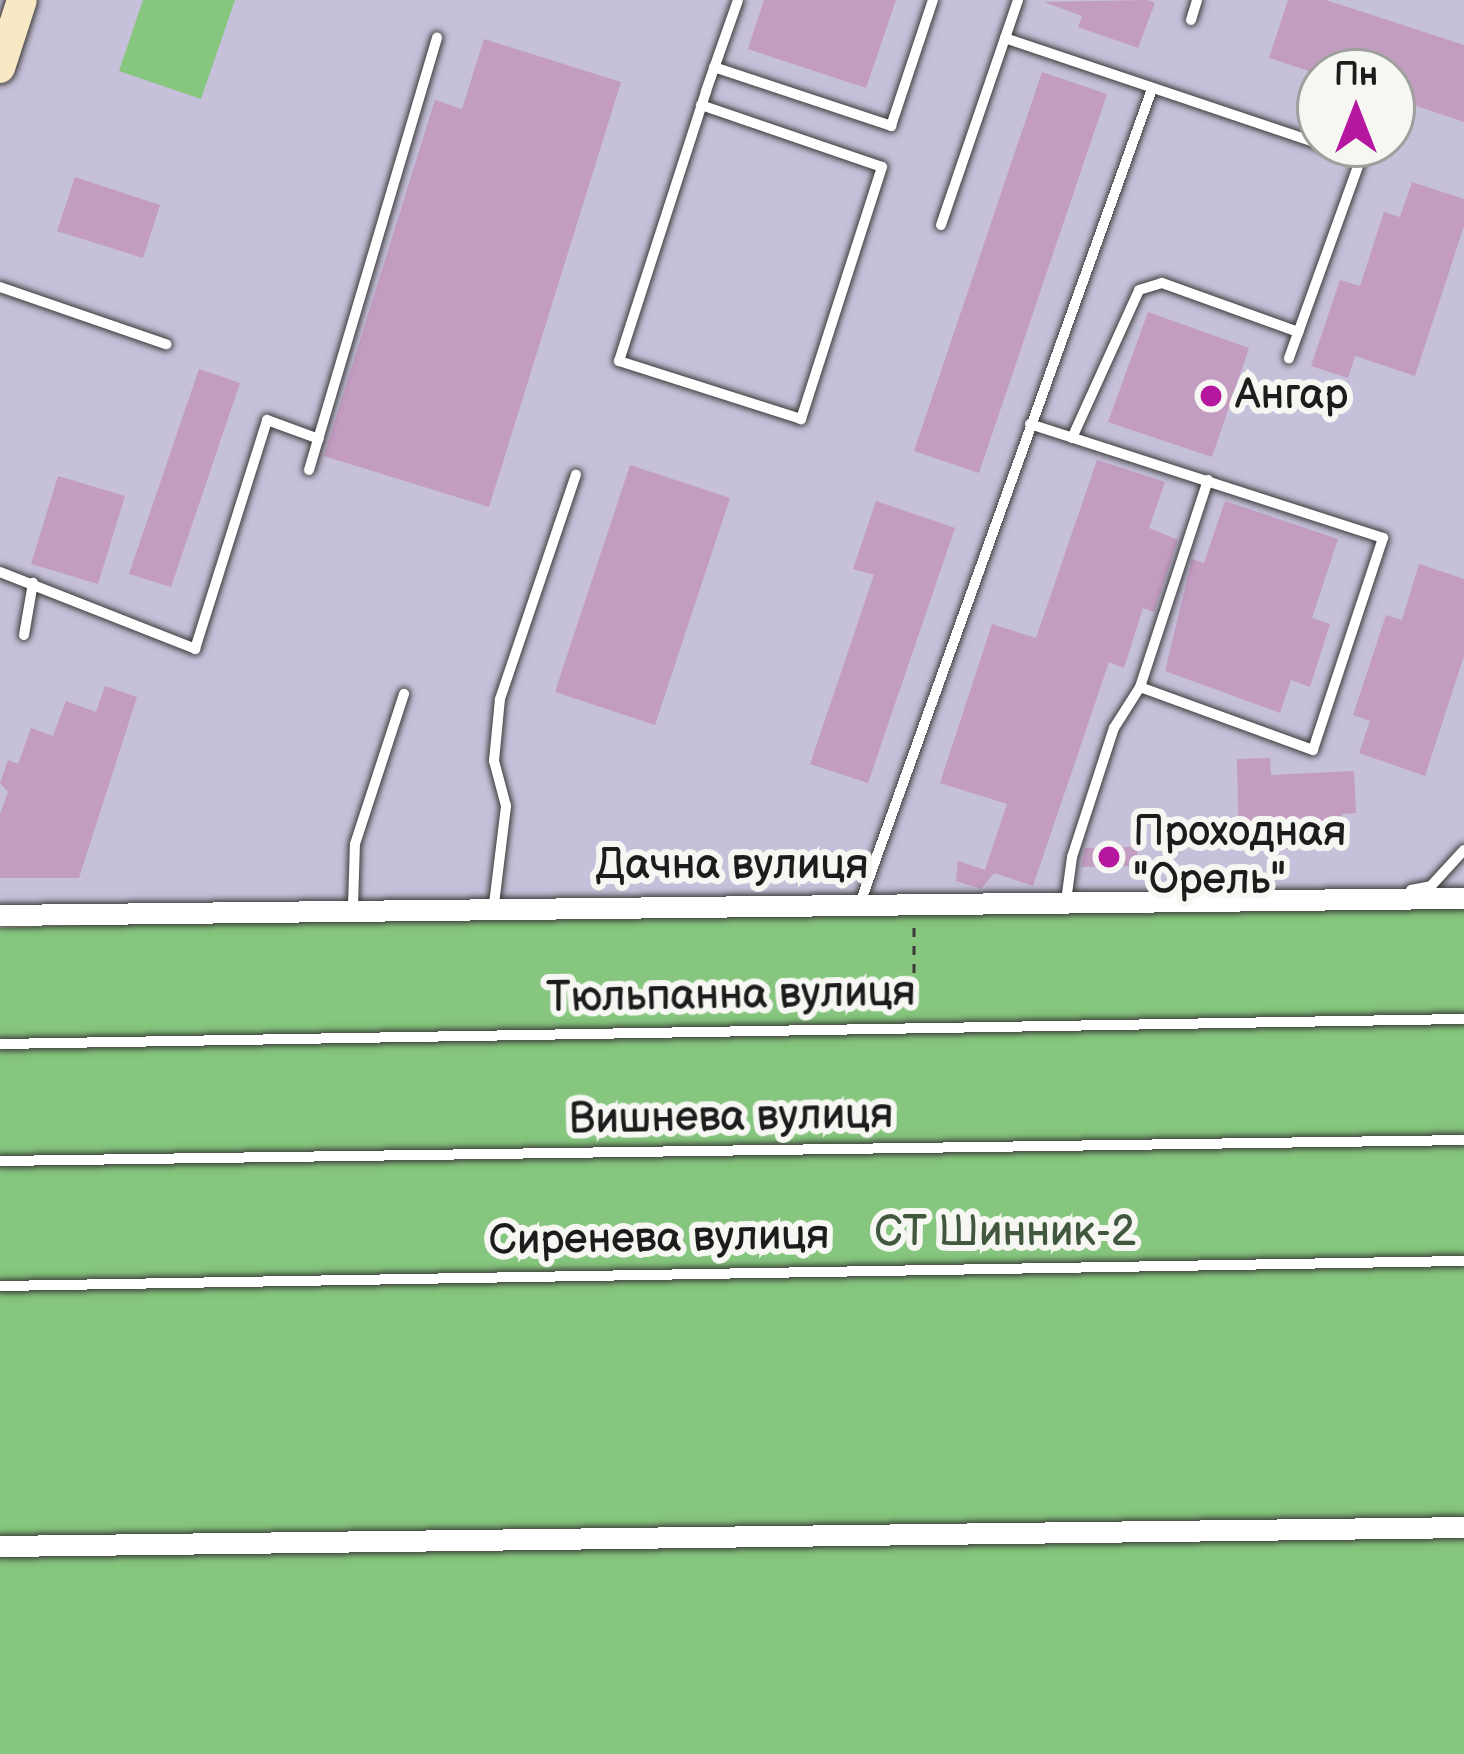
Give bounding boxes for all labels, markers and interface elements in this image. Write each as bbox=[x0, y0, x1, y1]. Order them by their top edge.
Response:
north arrow bbox=[1296, 48, 1416, 168]
text: Пн bbox=[1334, 55, 1378, 95]
place label: Ангар bbox=[1235, 371, 1348, 421]
marker: Ангар bbox=[1198, 383, 1224, 409]
place label: Проходная "Орель" bbox=[1133, 808, 1346, 906]
street label: Дачна вулиця bbox=[596, 841, 868, 891]
marker: Проходная "Орель" bbox=[1096, 844, 1122, 870]
street label: Тюльпанна вулиця bbox=[546, 968, 916, 1024]
street label: Вишнева вулиця bbox=[568, 1090, 894, 1146]
park label: СТ Шинник-2 bbox=[874, 1208, 1136, 1258]
street label: Сиренева вулиця bbox=[488, 1211, 830, 1267]

